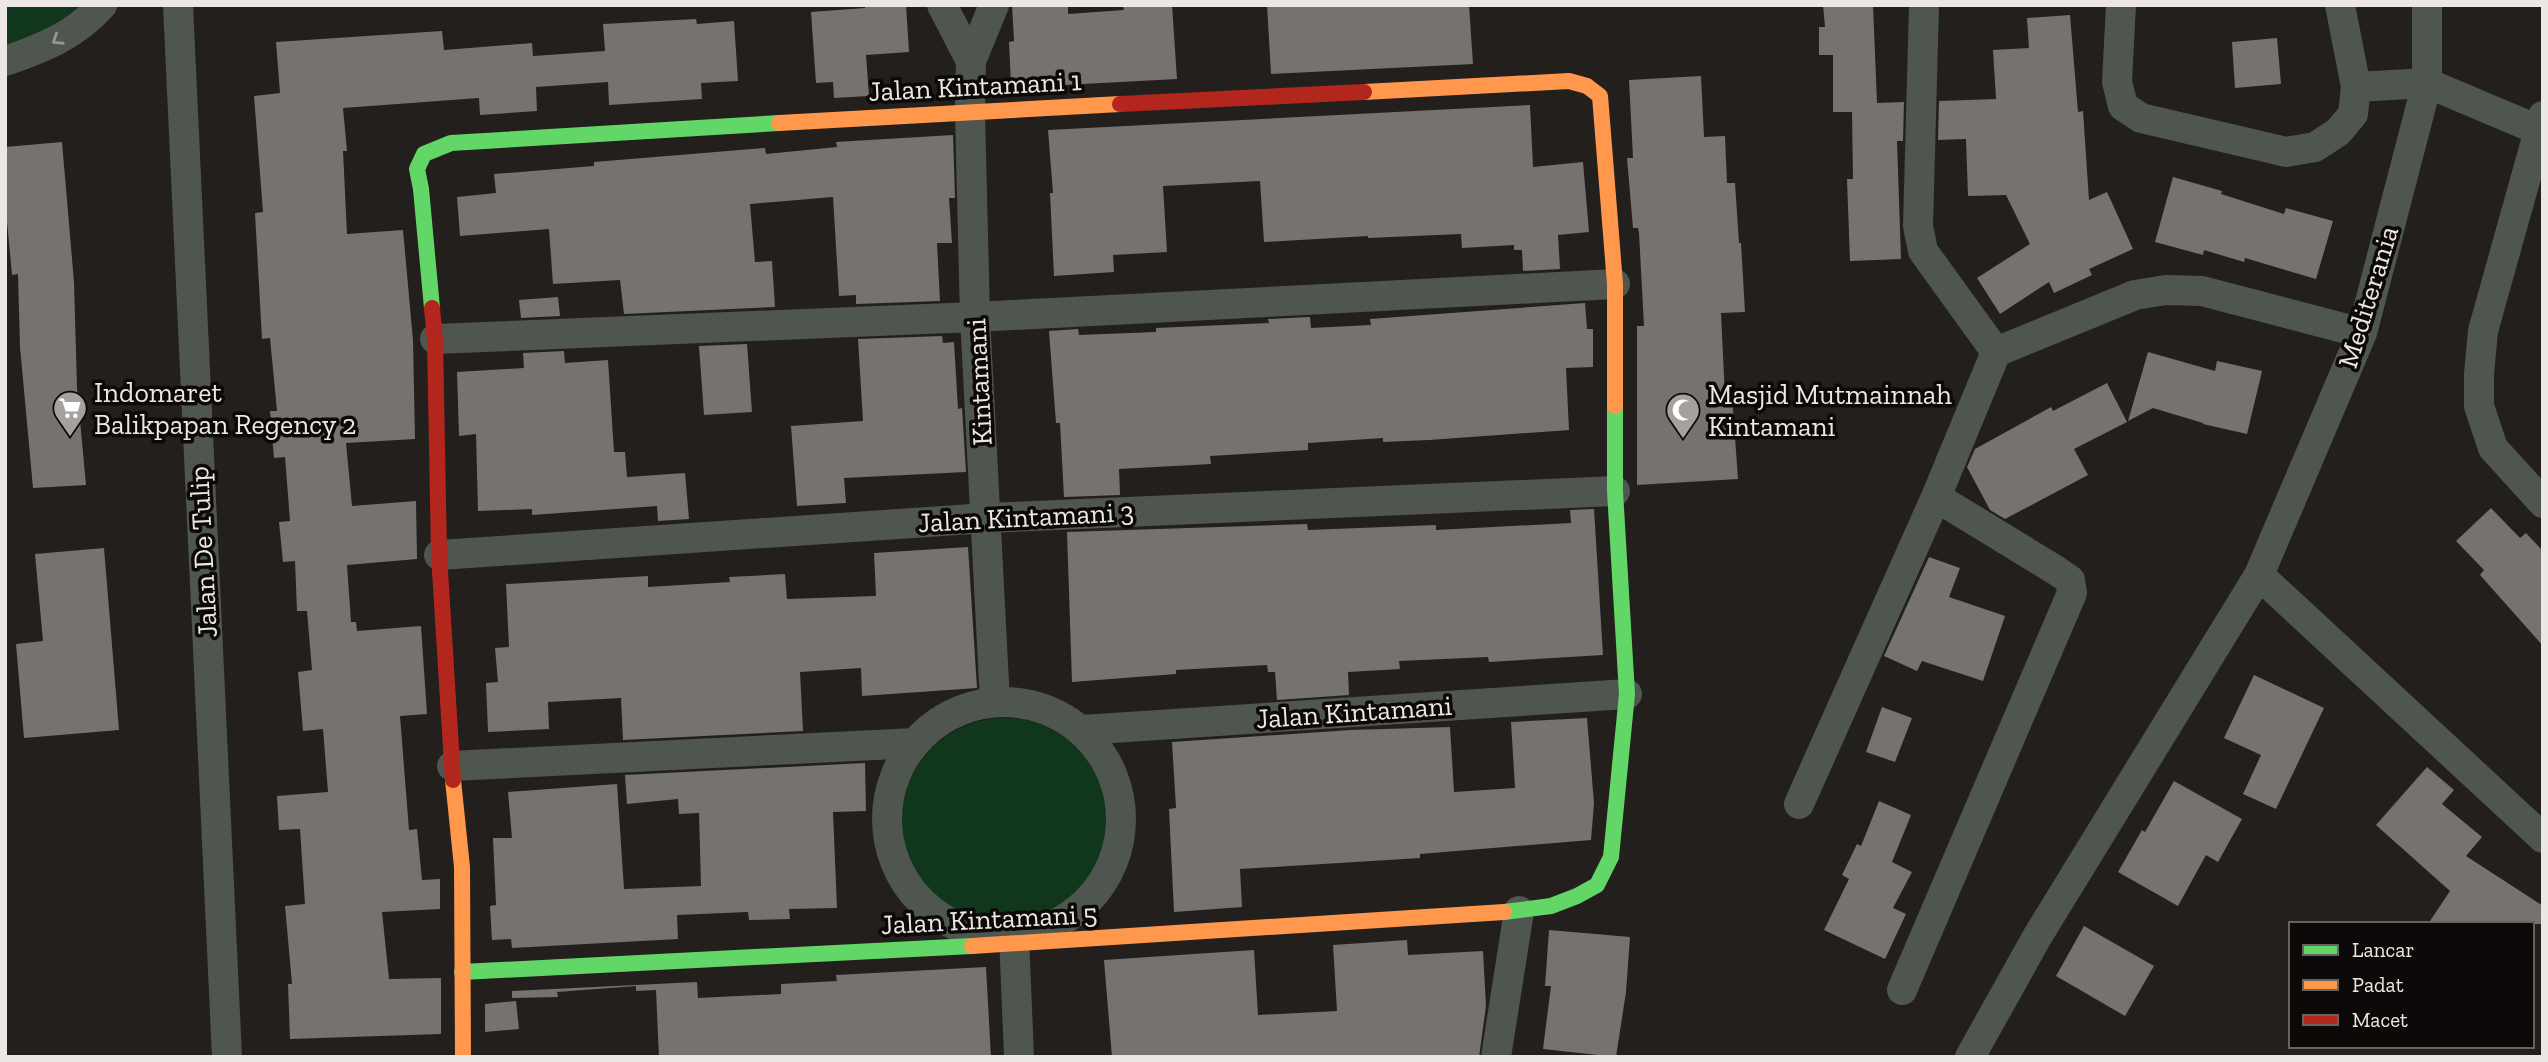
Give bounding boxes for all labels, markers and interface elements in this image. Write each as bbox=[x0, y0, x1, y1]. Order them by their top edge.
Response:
one-way arrow bbox=[52, 31, 65, 44]
street label: Jalan Kintamani 1 bbox=[868, 64, 1083, 108]
street label: Mediterania bbox=[2331, 222, 2405, 372]
street label: Kintamani bbox=[959, 317, 999, 446]
place label: Indomaret Balikpapan Regency 2 bbox=[94, 376, 357, 441]
place label: Masjid Mutmainnah Kintamani bbox=[1708, 378, 1952, 443]
supermarket icon: Indomaret Balikpapan Regency 2 bbox=[51, 389, 89, 438]
mosque icon: Masjid Mutmainnah Kintamani bbox=[1664, 391, 1702, 440]
street label: Jalan De Tulip bbox=[182, 466, 224, 638]
street label: Jalan Kintamani 3 bbox=[917, 495, 1135, 539]
street label: Jalan Kintamani bbox=[1255, 689, 1453, 735]
street label: Jalan Kintamani 5 bbox=[880, 897, 1098, 941]
legend bbox=[2289, 922, 2534, 1048]
text: Lancar bbox=[2352, 937, 2414, 962]
text: Padat bbox=[2352, 972, 2404, 997]
text: Macet bbox=[2352, 1007, 2408, 1032]

